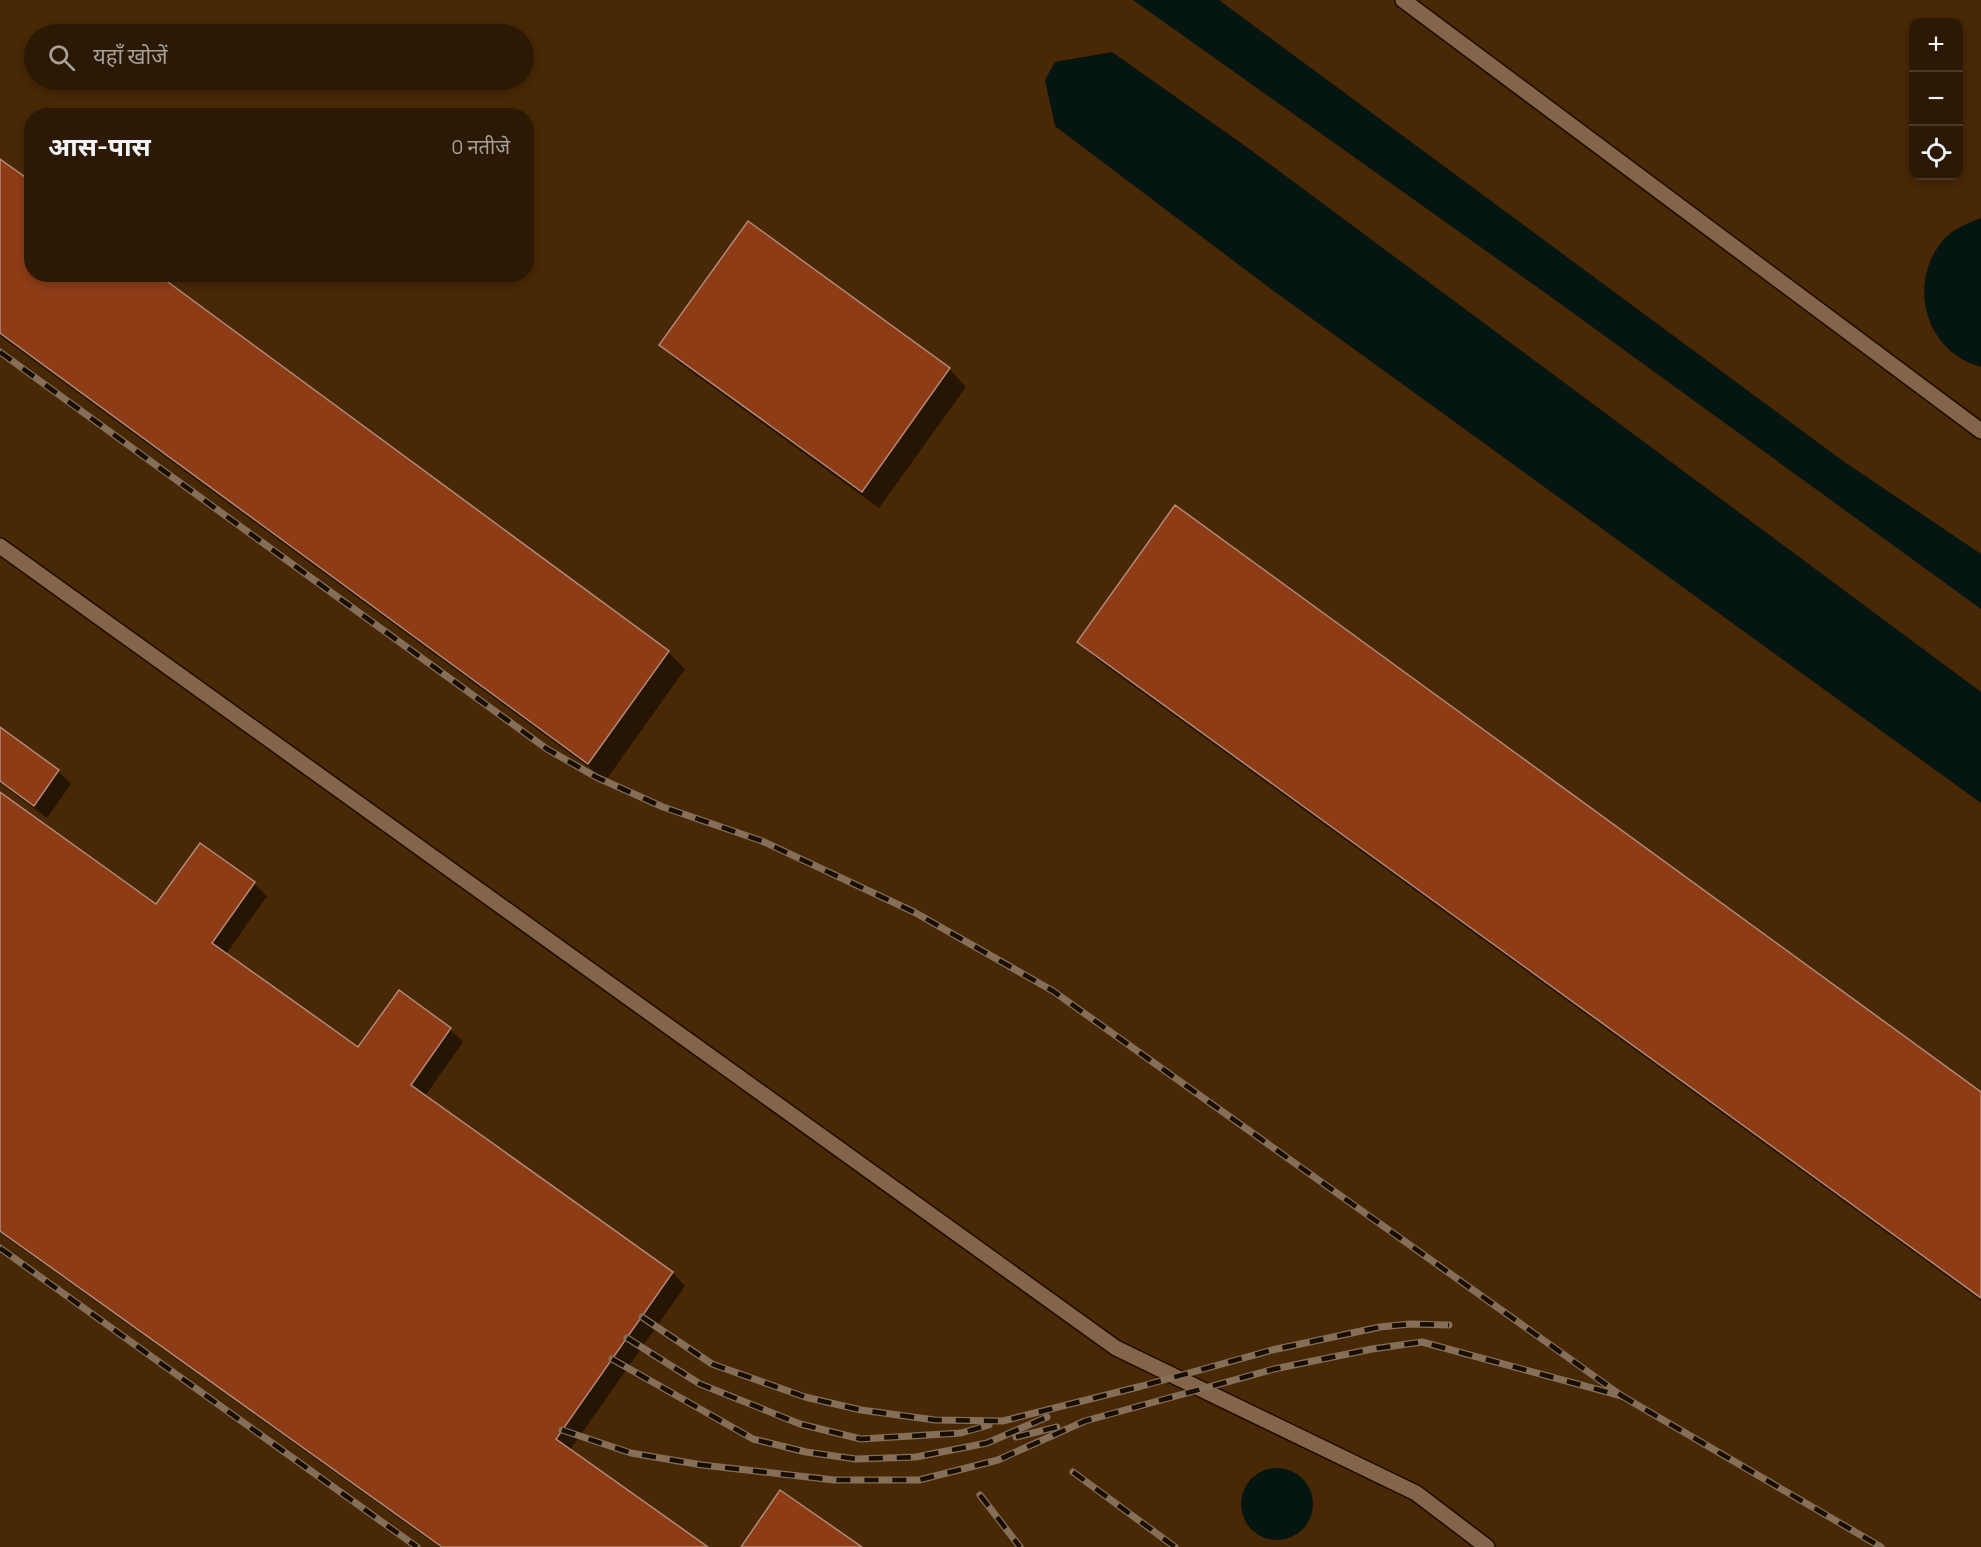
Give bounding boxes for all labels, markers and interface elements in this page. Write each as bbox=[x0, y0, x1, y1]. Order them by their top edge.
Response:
map controls bbox=[1909, 18, 1963, 180]
button: + bbox=[1909, 18, 1963, 72]
search box bbox=[24, 24, 534, 90]
icon: search bbox=[45, 41, 78, 74]
text: यहाँ खोजें bbox=[93, 41, 168, 71]
button: − bbox=[1909, 72, 1963, 126]
button: locate bbox=[1909, 126, 1963, 180]
text: आस-पास bbox=[48, 128, 151, 164]
text: 0 नतीजे bbox=[451, 133, 510, 160]

